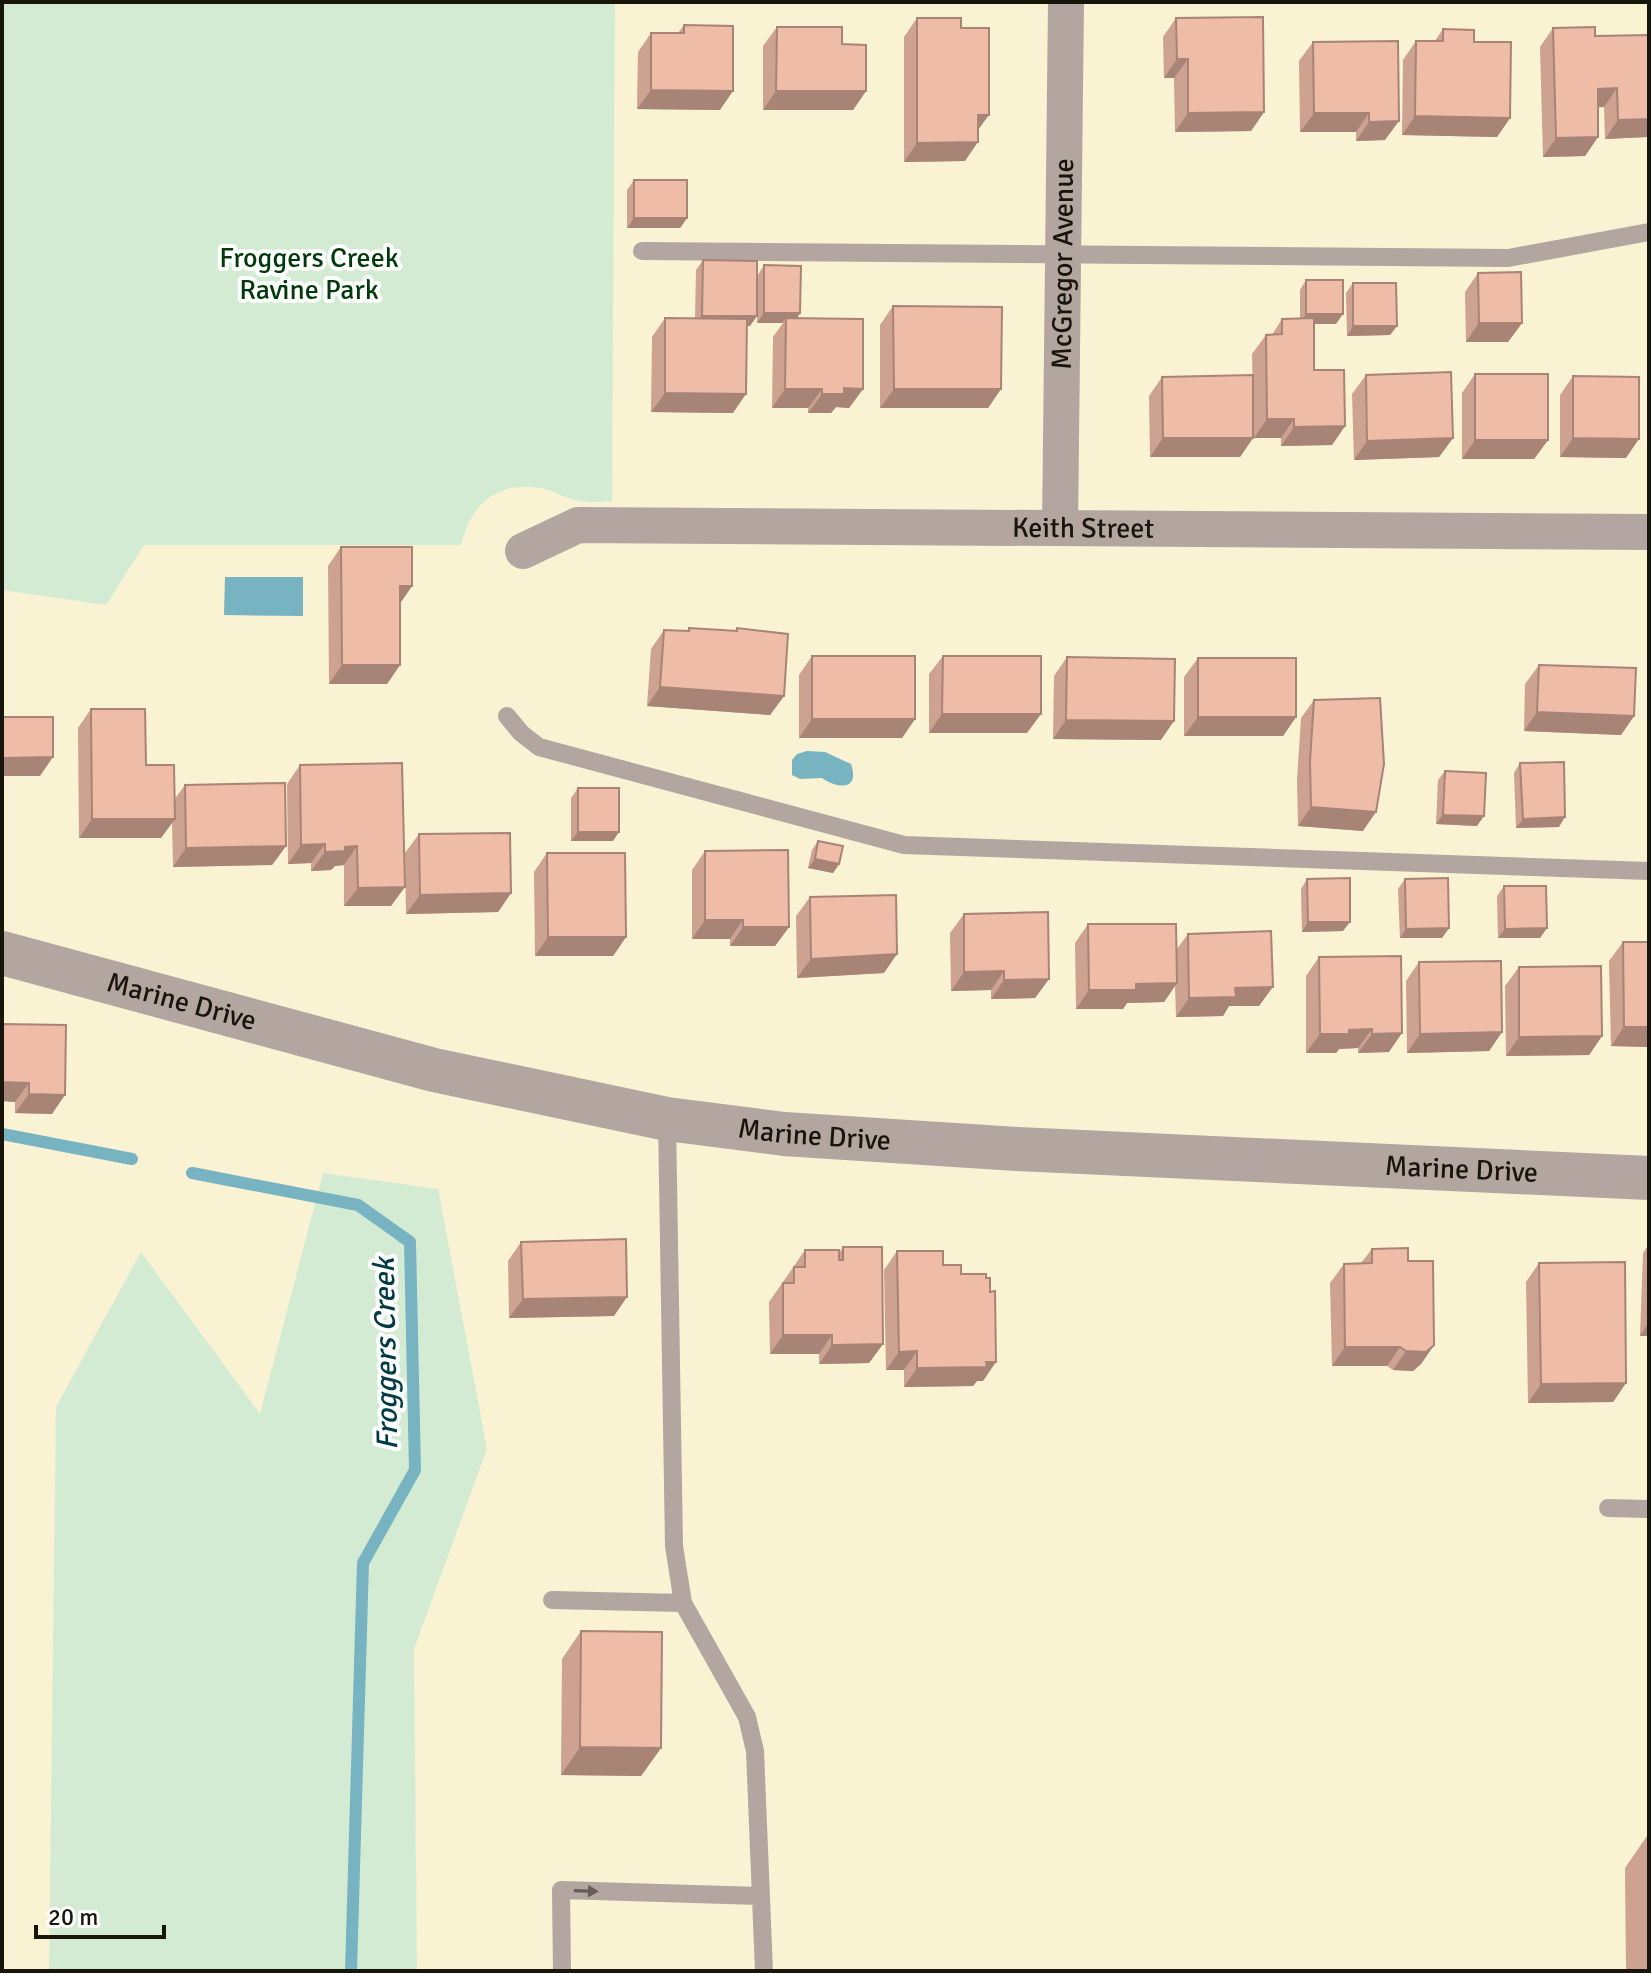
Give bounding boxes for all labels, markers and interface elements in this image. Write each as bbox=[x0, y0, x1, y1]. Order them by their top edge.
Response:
street label: McGregor Avenue bbox=[1045, 158, 1081, 370]
park label: Froggers Creek Ravine Park bbox=[219, 241, 399, 307]
street label: Keith Street bbox=[1012, 511, 1154, 546]
street label: Marine Drive bbox=[103, 965, 260, 1038]
street label: Marine Drive bbox=[736, 1111, 892, 1158]
street label: Marine Drive bbox=[1384, 1149, 1539, 1190]
water label: Froggers Creek bbox=[366, 1255, 406, 1450]
one-way arrow bbox=[574, 1884, 599, 1897]
scale bar bbox=[36, 1889, 164, 1939]
text: 20 m bbox=[48, 1902, 98, 1932]

